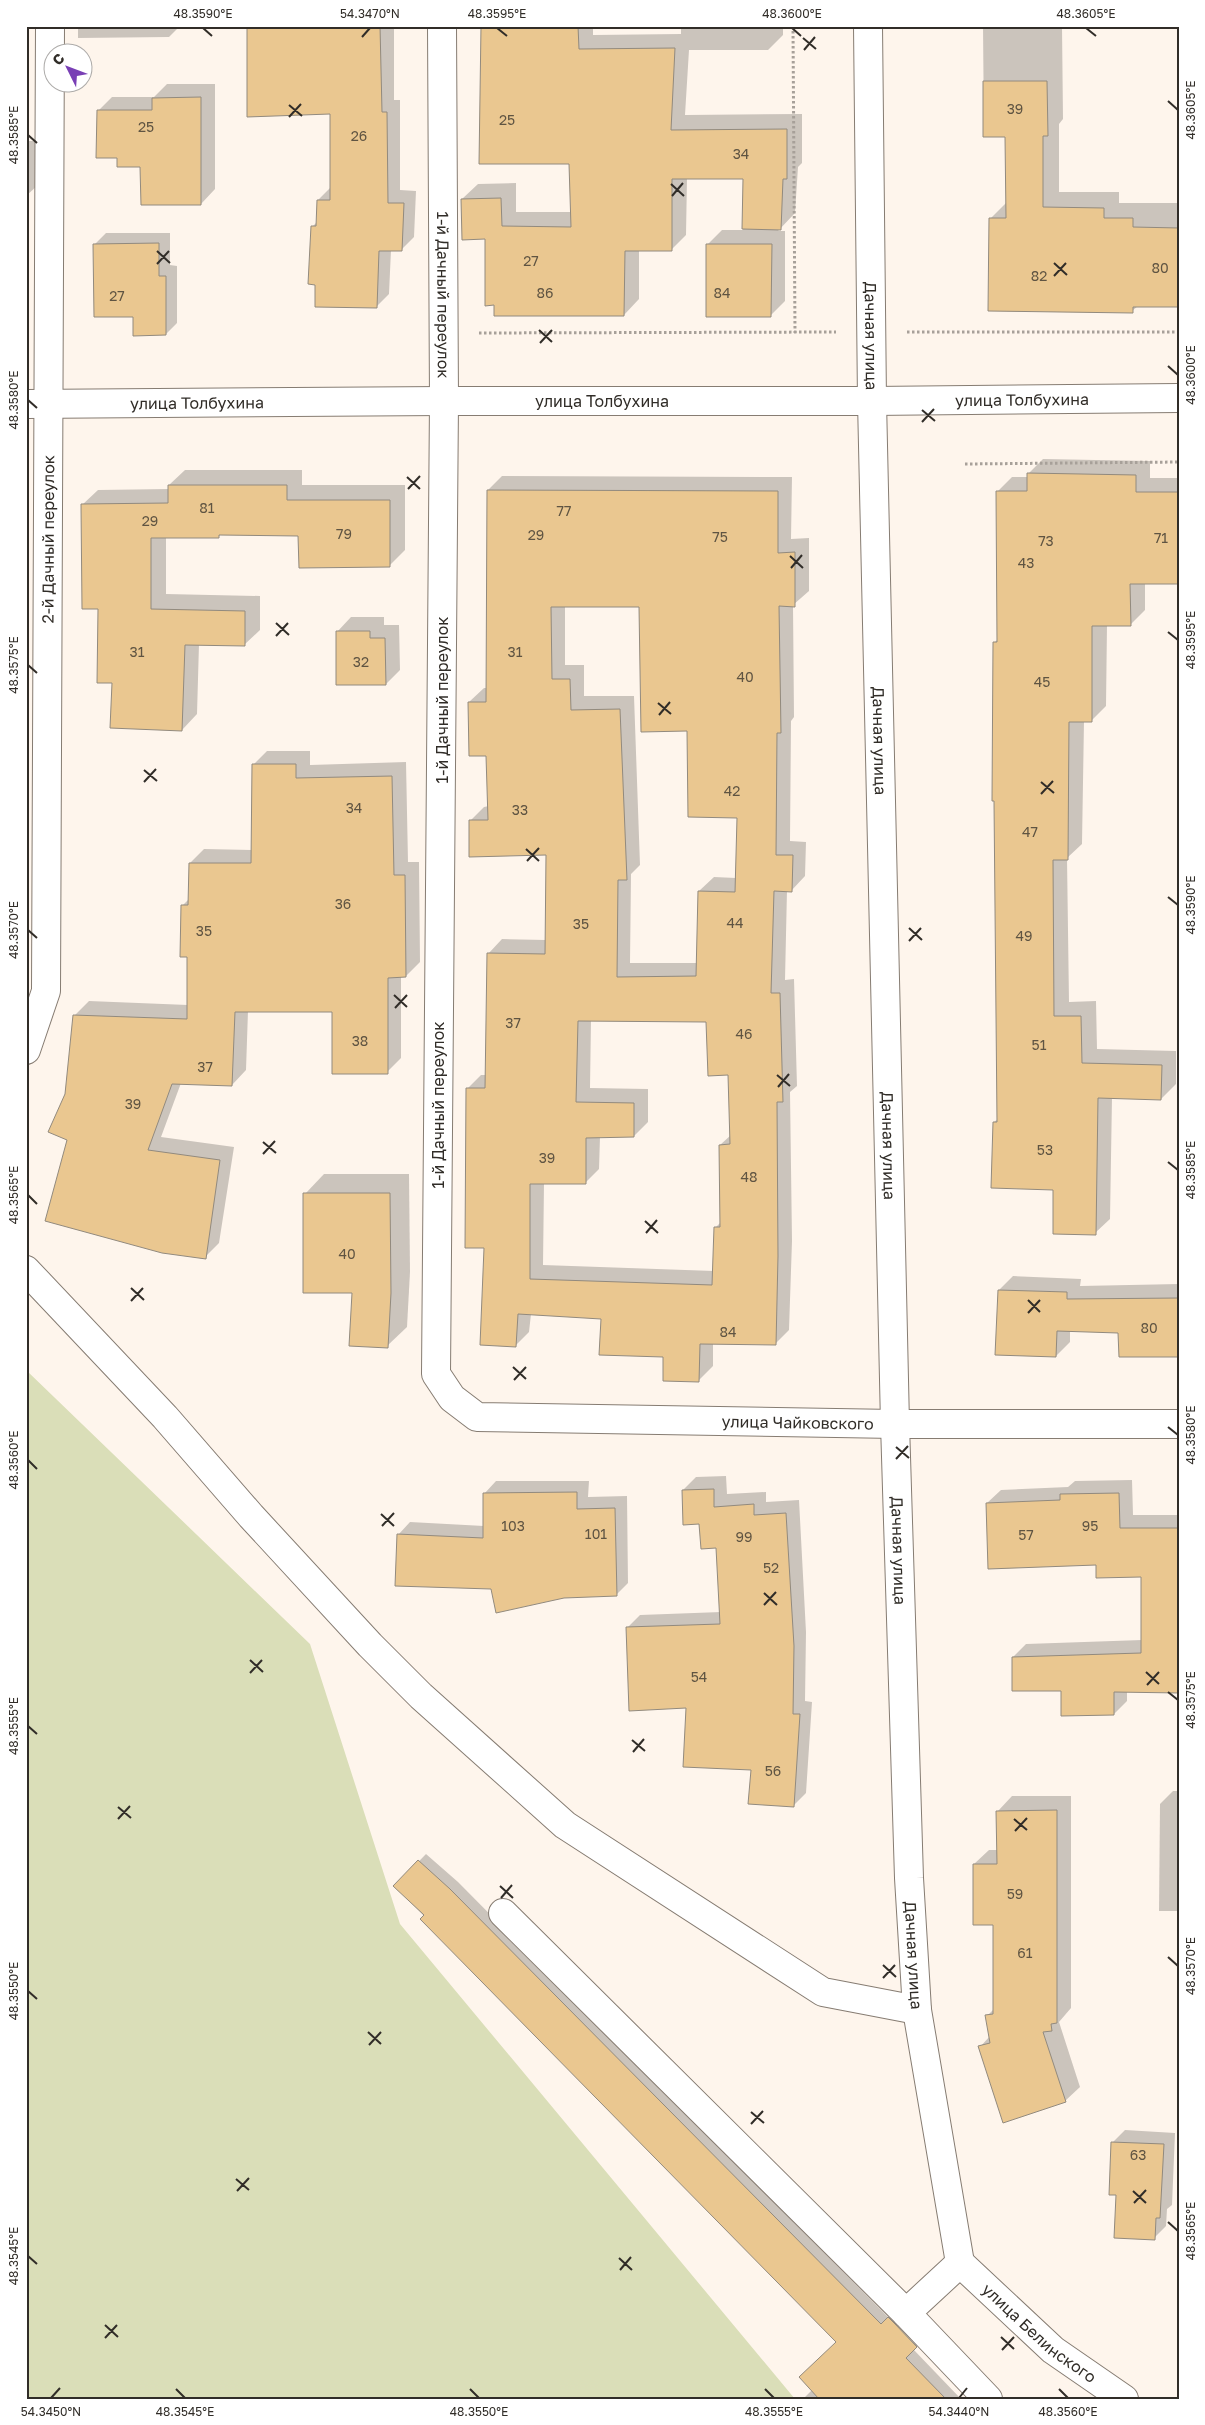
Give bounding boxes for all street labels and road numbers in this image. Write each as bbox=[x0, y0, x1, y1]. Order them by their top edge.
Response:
street label: 1-й Дачный переулок bbox=[433, 211, 454, 379]
street label: Дачная улица bbox=[861, 282, 882, 390]
street label: улица Толбухина bbox=[955, 389, 1089, 410]
street label: улица Толбухина bbox=[535, 391, 669, 411]
street label: улица Толбухина bbox=[130, 392, 264, 413]
street label: 2-й Дачный переулок bbox=[38, 455, 58, 624]
street label: 1-й Дачный переулок bbox=[432, 617, 452, 783]
street label: Дачная улица bbox=[868, 686, 891, 795]
street label: 1-й Дачный переулок bbox=[428, 1022, 448, 1188]
street label: Дачная улица bbox=[878, 1091, 900, 1200]
street label: улица Чайковского bbox=[721, 1411, 874, 1434]
street label: Дачная улица bbox=[887, 1496, 911, 1605]
street label: Дачная улица bbox=[900, 1901, 927, 2010]
street label: улица Белинского bbox=[978, 2279, 1100, 2387]

